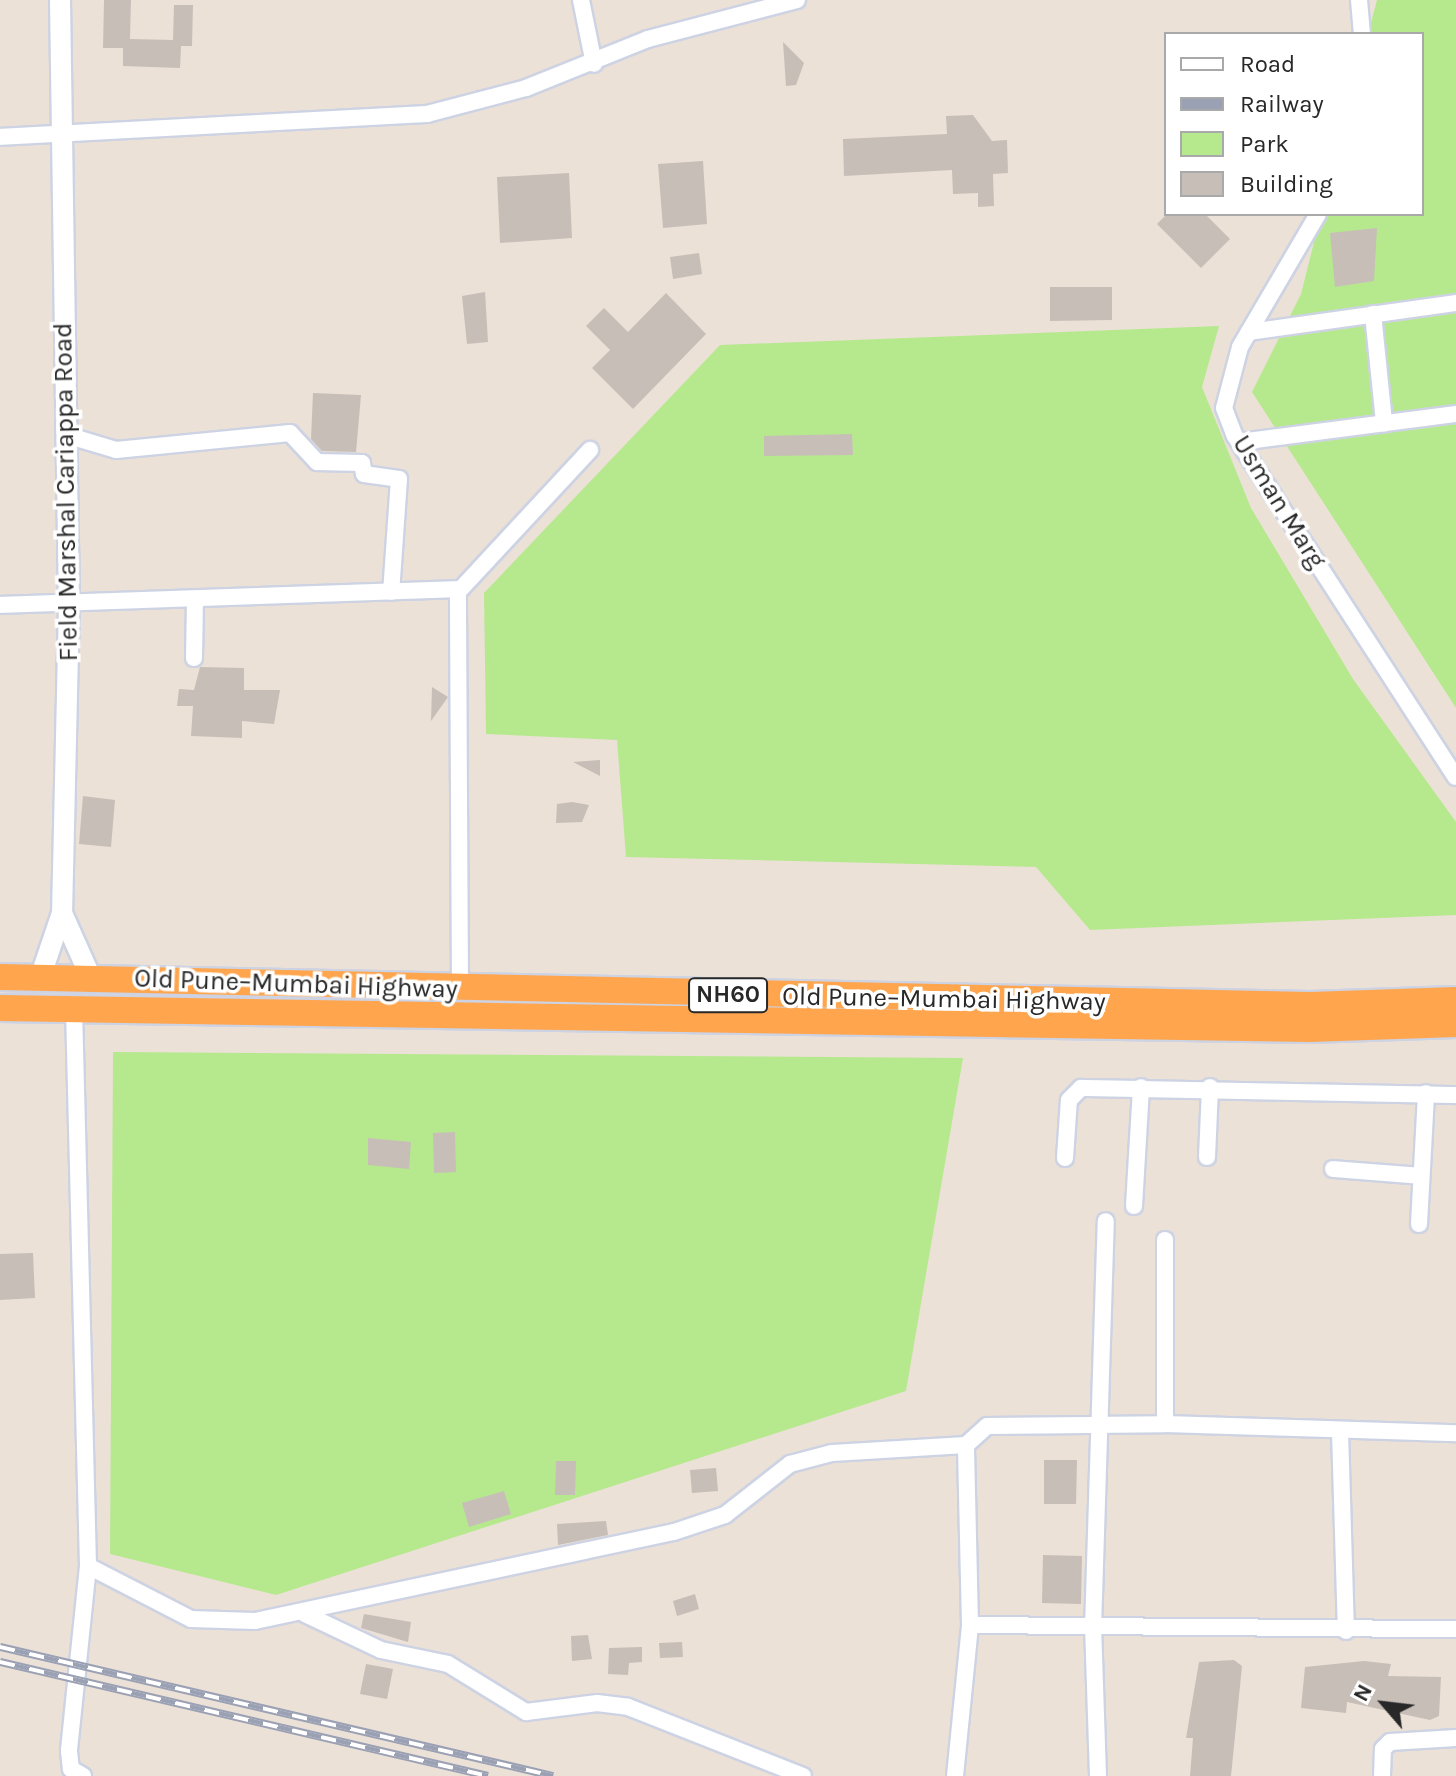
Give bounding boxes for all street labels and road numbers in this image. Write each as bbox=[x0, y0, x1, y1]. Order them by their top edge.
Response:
street label: Field Marshal Cariappa Road bbox=[47, 322, 85, 662]
street label: Usman Marg bbox=[1226, 430, 1332, 574]
street label: Old Pune–Mumbai Highway bbox=[134, 963, 458, 1005]
road number: NH60 bbox=[688, 975, 768, 1015]
street label: Old Pune–Mumbai Highway bbox=[782, 981, 1106, 1017]

